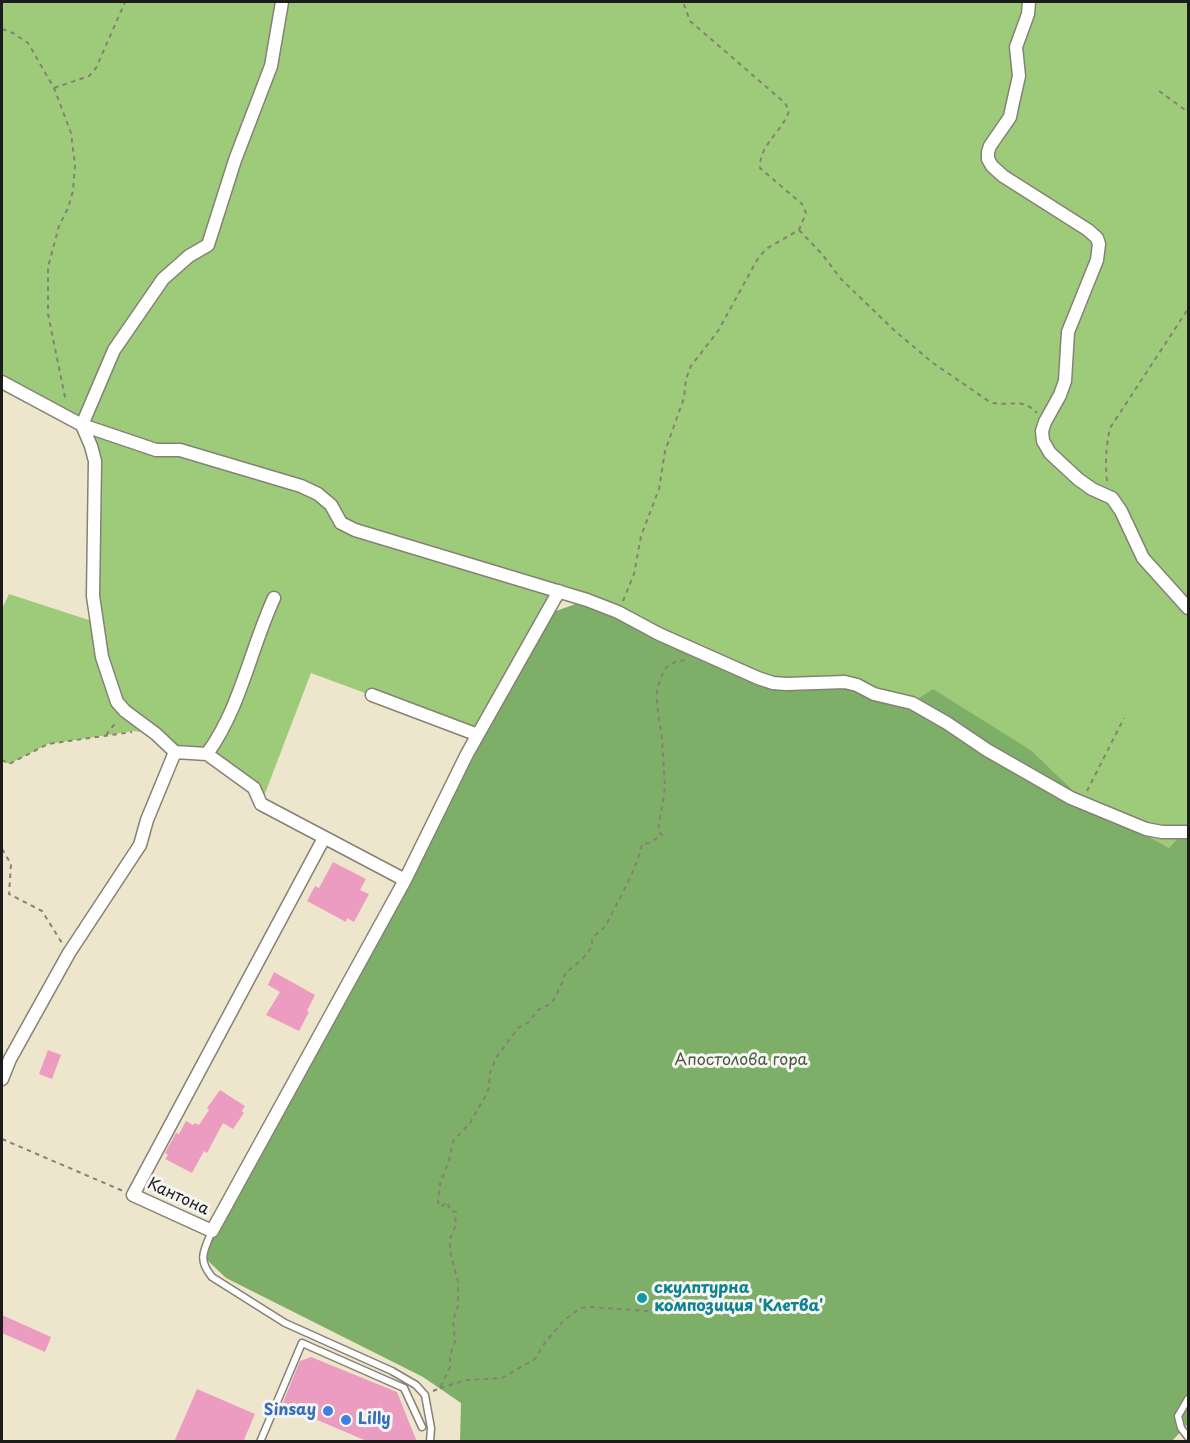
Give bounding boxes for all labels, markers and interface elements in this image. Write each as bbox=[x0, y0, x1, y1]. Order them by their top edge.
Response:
park label: Апостолова гора bbox=[674, 1051, 808, 1071]
street label: Кантона bbox=[144, 1174, 212, 1220]
place label: скулптурна композиция 'Клетва' bbox=[654, 1279, 823, 1317]
marker: скулптурна композиция 'Клетва' bbox=[635, 1291, 649, 1305]
place label: Sinsay bbox=[264, 1401, 316, 1421]
marker: Sinsay bbox=[321, 1404, 335, 1418]
place label: Lilly bbox=[358, 1410, 391, 1430]
marker: Lilly bbox=[339, 1413, 353, 1427]

